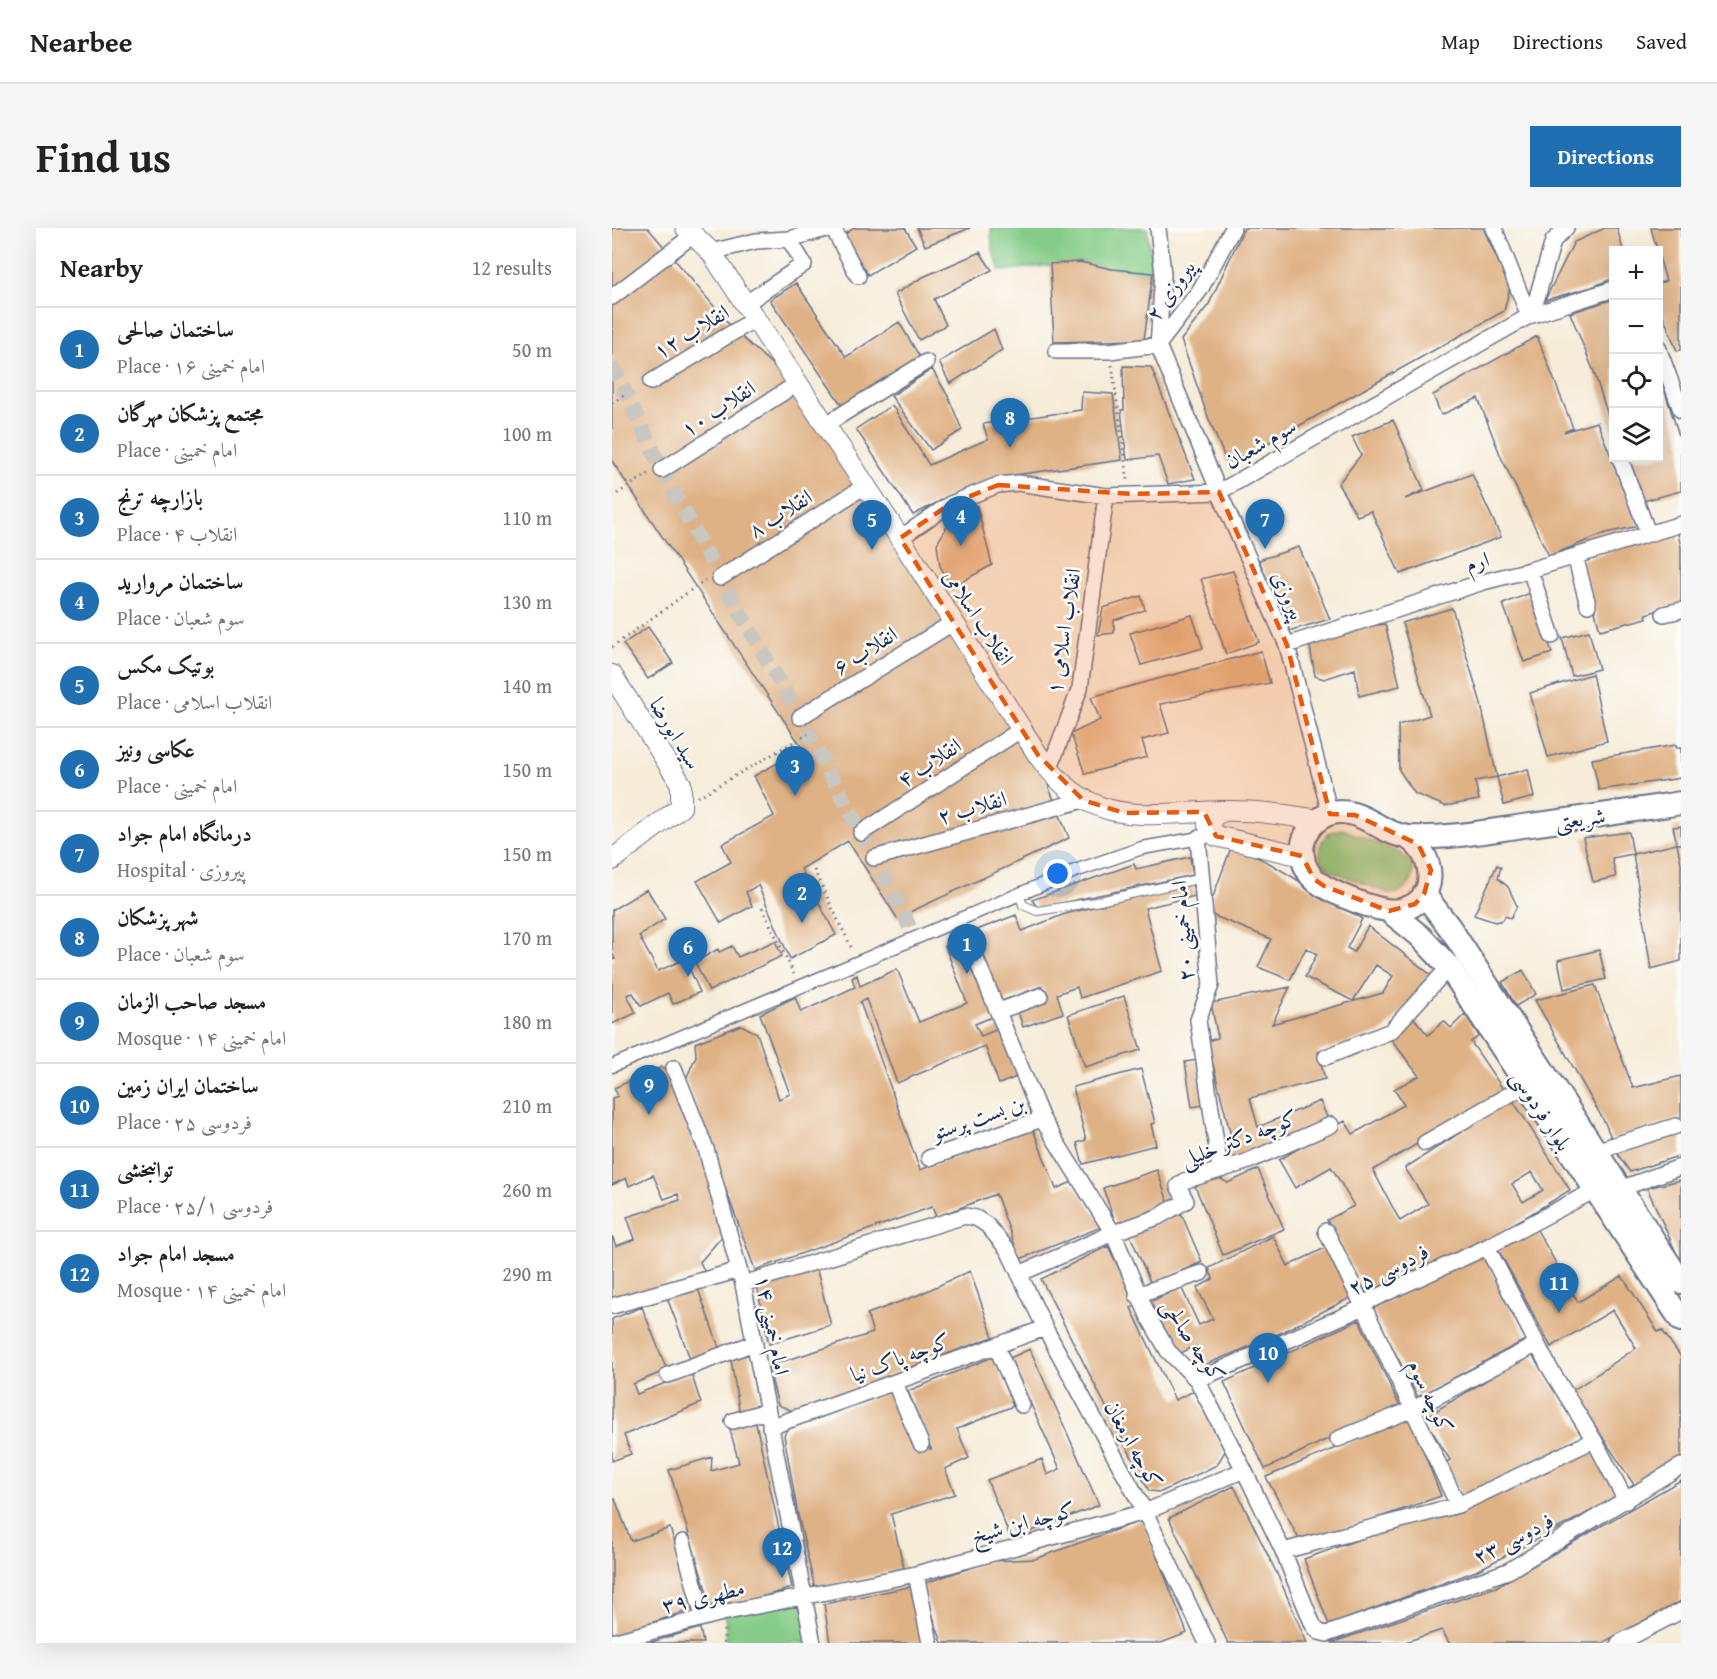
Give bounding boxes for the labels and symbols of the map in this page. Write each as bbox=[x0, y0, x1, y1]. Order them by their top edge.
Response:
street label: پیروزی ۲ bbox=[1137, 251, 1205, 328]
street label: انقلاب ۱۲ bbox=[647, 296, 735, 366]
street label: انقلاب ۱۰ bbox=[674, 372, 762, 444]
pin: 8 bbox=[990, 398, 1030, 448]
street label: سوم شعبان bbox=[1218, 410, 1304, 480]
street label: انقلاب ۸ bbox=[742, 481, 818, 545]
pin: 4 bbox=[942, 496, 980, 546]
pin: 5 bbox=[852, 500, 892, 550]
pin: 7 bbox=[1246, 500, 1284, 549]
street label: ارم bbox=[1461, 542, 1494, 583]
street label: انقلاب اسلامی bbox=[936, 563, 1022, 671]
street label: پیروزی bbox=[1263, 565, 1315, 627]
street label: انقلاب اسلامی ۱ bbox=[1037, 566, 1089, 696]
street label: انقلاب ۶ bbox=[827, 618, 903, 682]
street label: سید ابورضا bbox=[642, 691, 710, 775]
street label: انقلاب ۴ bbox=[891, 729, 967, 795]
pin: 3 bbox=[776, 746, 814, 796]
street label: انقلاب ۲ bbox=[934, 782, 1010, 832]
street label: شریعتی bbox=[1553, 799, 1607, 837]
your location bbox=[1043, 859, 1072, 888]
pin: 2 bbox=[782, 874, 822, 923]
street label: امام خمینی ۲۰ bbox=[1163, 879, 1205, 983]
pin: 1 bbox=[948, 924, 986, 974]
pin: 6 bbox=[668, 928, 708, 977]
street label: بلوار فردوسی bbox=[1504, 1063, 1580, 1157]
pin: 9 bbox=[630, 1066, 669, 1115]
street label: بن بست پرستو bbox=[925, 1086, 1029, 1149]
street label: کوچه دکتر خلیلی bbox=[1176, 1101, 1303, 1176]
street label: فردوسی ۲۵ bbox=[1342, 1235, 1434, 1303]
pin: 11 bbox=[1540, 1264, 1578, 1313]
street label: امام خمینی ۱۴ bbox=[744, 1272, 798, 1378]
street label: کوچه صالحی bbox=[1154, 1291, 1234, 1389]
street label: کوچه پاک نیا bbox=[846, 1324, 955, 1391]
pin: 10 bbox=[1248, 1334, 1288, 1383]
street label: کوچه سوم bbox=[1396, 1354, 1462, 1440]
street label: کوچه ارمغان bbox=[1097, 1394, 1171, 1494]
street label: کوچه ابن شیخ bbox=[967, 1493, 1080, 1555]
street label: فردوسی ۲۳ bbox=[1467, 1504, 1559, 1572]
pin: 12 bbox=[762, 1528, 802, 1578]
street label: مطهری ۳۹ bbox=[658, 1571, 748, 1621]

